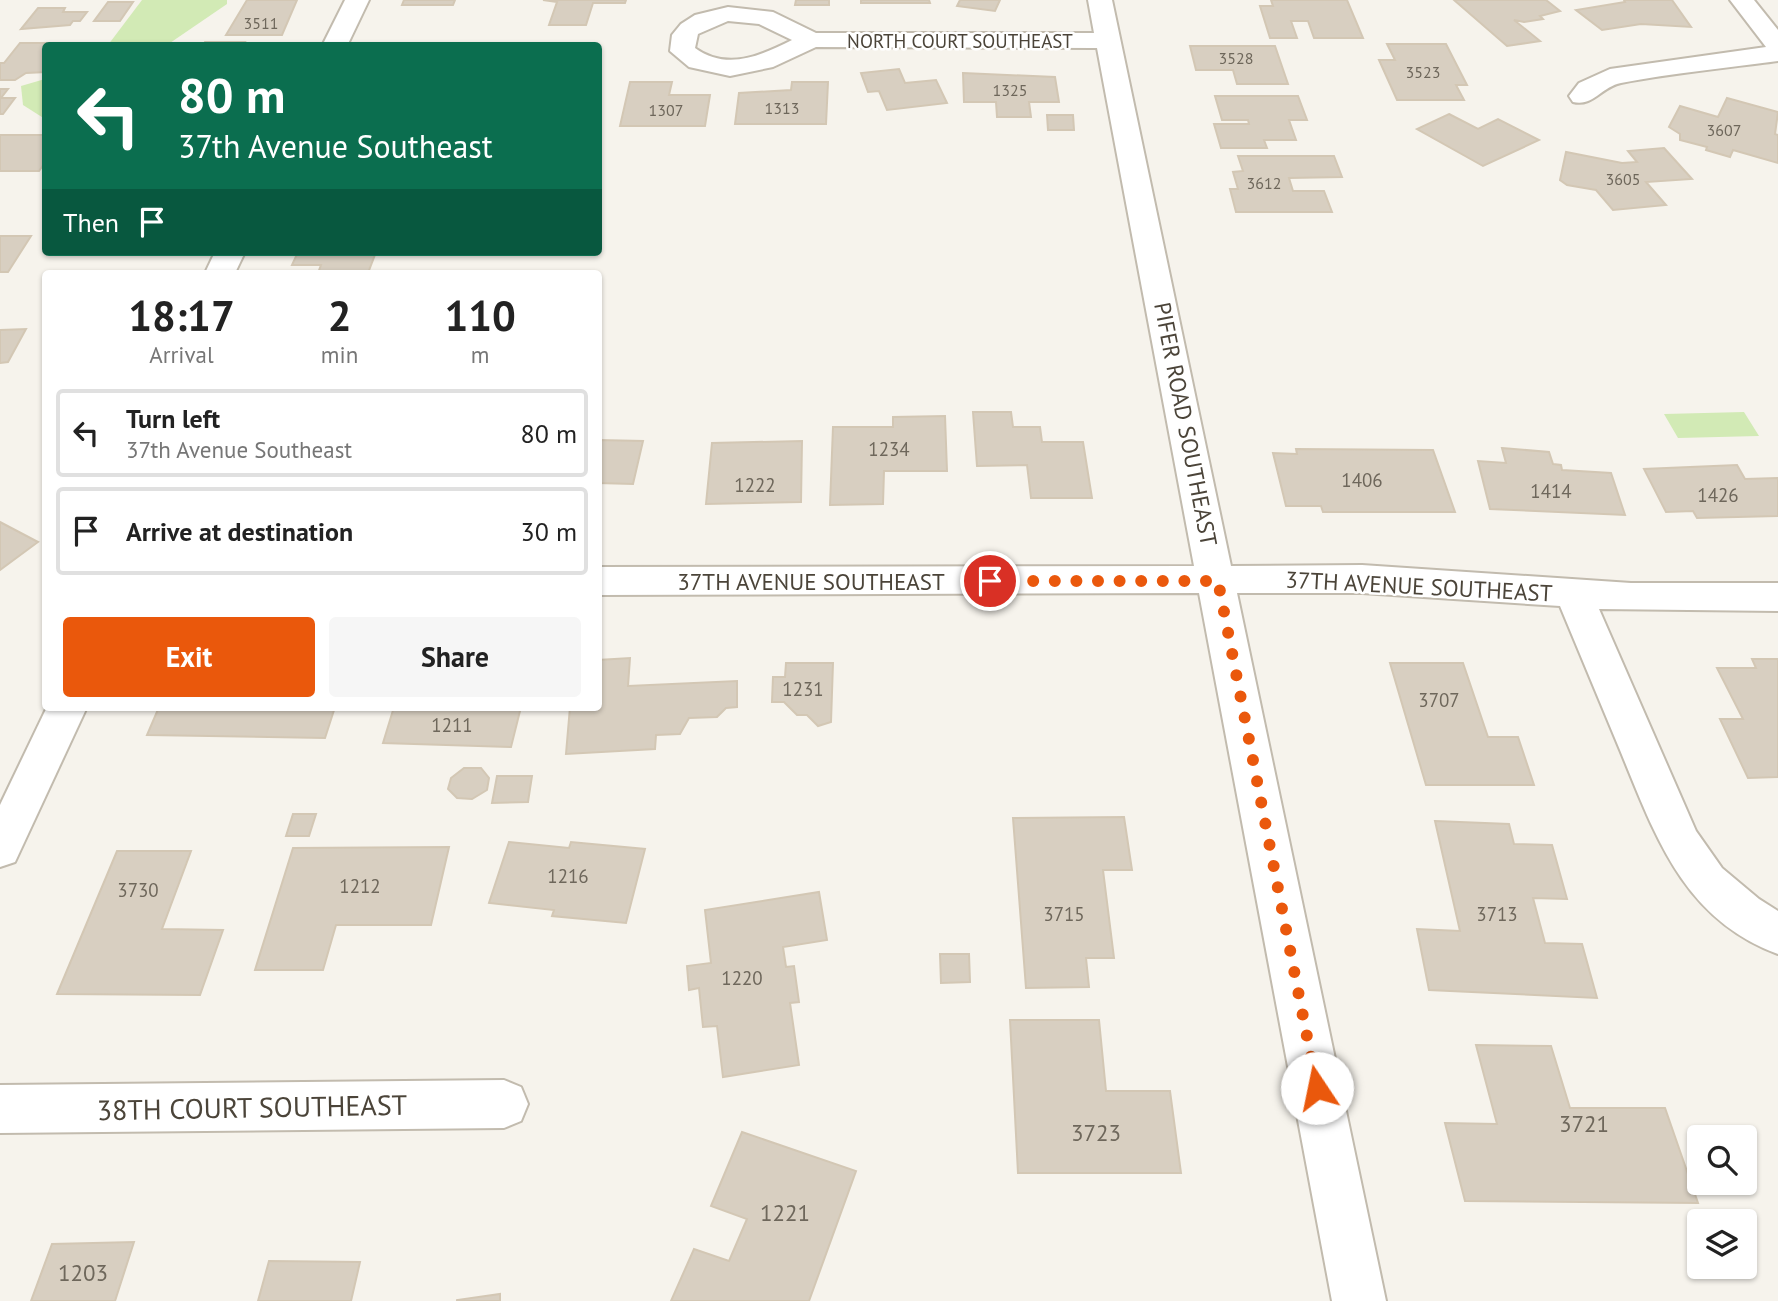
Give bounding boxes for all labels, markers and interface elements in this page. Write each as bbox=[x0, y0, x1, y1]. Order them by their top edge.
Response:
house number: 3511 bbox=[244, 13, 278, 33]
street label: NORTH COURT SOUTHEAST bbox=[847, 29, 1073, 53]
house number: 3528 bbox=[1219, 48, 1253, 68]
house number: 3523 bbox=[1406, 62, 1440, 82]
text: 80 m bbox=[178, 63, 285, 127]
icon: left bbox=[63, 70, 154, 161]
house number: 1325 bbox=[993, 80, 1027, 100]
house number: 1313 bbox=[765, 98, 799, 118]
house number: 1307 bbox=[649, 100, 683, 120]
house number: 3607 bbox=[1707, 120, 1741, 140]
text: 37th Avenue Southeast bbox=[178, 125, 493, 167]
house number: 3605 bbox=[1606, 169, 1640, 189]
house number: 3612 bbox=[1247, 173, 1281, 193]
icon: arrive bbox=[133, 203, 171, 241]
text: Then bbox=[63, 206, 119, 239]
text: 18:17 bbox=[128, 288, 235, 343]
text: 2 bbox=[328, 288, 351, 343]
text: 110 bbox=[444, 288, 516, 343]
street label: PIFER ROAD SOUTHEAST bbox=[1148, 300, 1224, 549]
text: Arrival bbox=[149, 340, 214, 369]
text: min bbox=[321, 340, 358, 369]
text: m bbox=[471, 340, 489, 369]
text: Turn left bbox=[126, 402, 220, 435]
icon: left bbox=[67, 414, 105, 452]
text: 80 m bbox=[521, 417, 577, 450]
text: 37th Avenue Southeast bbox=[126, 435, 352, 464]
house number: 1234 bbox=[868, 437, 910, 461]
house number: 1406 bbox=[1341, 468, 1383, 492]
house number: 1222 bbox=[734, 473, 776, 497]
house number: 1414 bbox=[1530, 479, 1572, 503]
house number: 1426 bbox=[1697, 483, 1739, 507]
icon: arrive bbox=[67, 512, 105, 550]
text: Arrive at destination bbox=[126, 515, 353, 548]
text: 30 m bbox=[521, 515, 577, 548]
pin bbox=[960, 551, 1020, 611]
icon: arrive bbox=[971, 562, 1009, 600]
street label: 37TH AVENUE SOUTHEAST bbox=[1285, 565, 1553, 607]
street label: 37TH AVENUE SOUTHEAST bbox=[677, 567, 945, 596]
button: Exit bbox=[63, 617, 315, 697]
button: Share bbox=[329, 617, 581, 697]
house number: 1231 bbox=[782, 677, 824, 701]
house number: 3707 bbox=[1418, 688, 1460, 712]
house number: 1211 bbox=[431, 713, 473, 737]
house number: 1216 bbox=[547, 864, 589, 888]
house number: 1212 bbox=[339, 874, 381, 898]
house number: 3730 bbox=[117, 878, 159, 902]
house number: 3715 bbox=[1043, 902, 1085, 926]
house number: 3713 bbox=[1476, 902, 1518, 926]
house number: 1220 bbox=[721, 966, 763, 990]
position arrow bbox=[1280, 1051, 1354, 1125]
street label: 38TH COURT SOUTHEAST bbox=[97, 1086, 408, 1128]
house number: 3721 bbox=[1559, 1109, 1609, 1138]
house number: 3723 bbox=[1071, 1118, 1121, 1147]
map controls bbox=[1687, 1125, 1757, 1279]
button: search bbox=[1687, 1125, 1757, 1195]
house number: 1221 bbox=[760, 1198, 810, 1227]
button: layers bbox=[1687, 1209, 1757, 1279]
house number: 1203 bbox=[58, 1258, 108, 1287]

